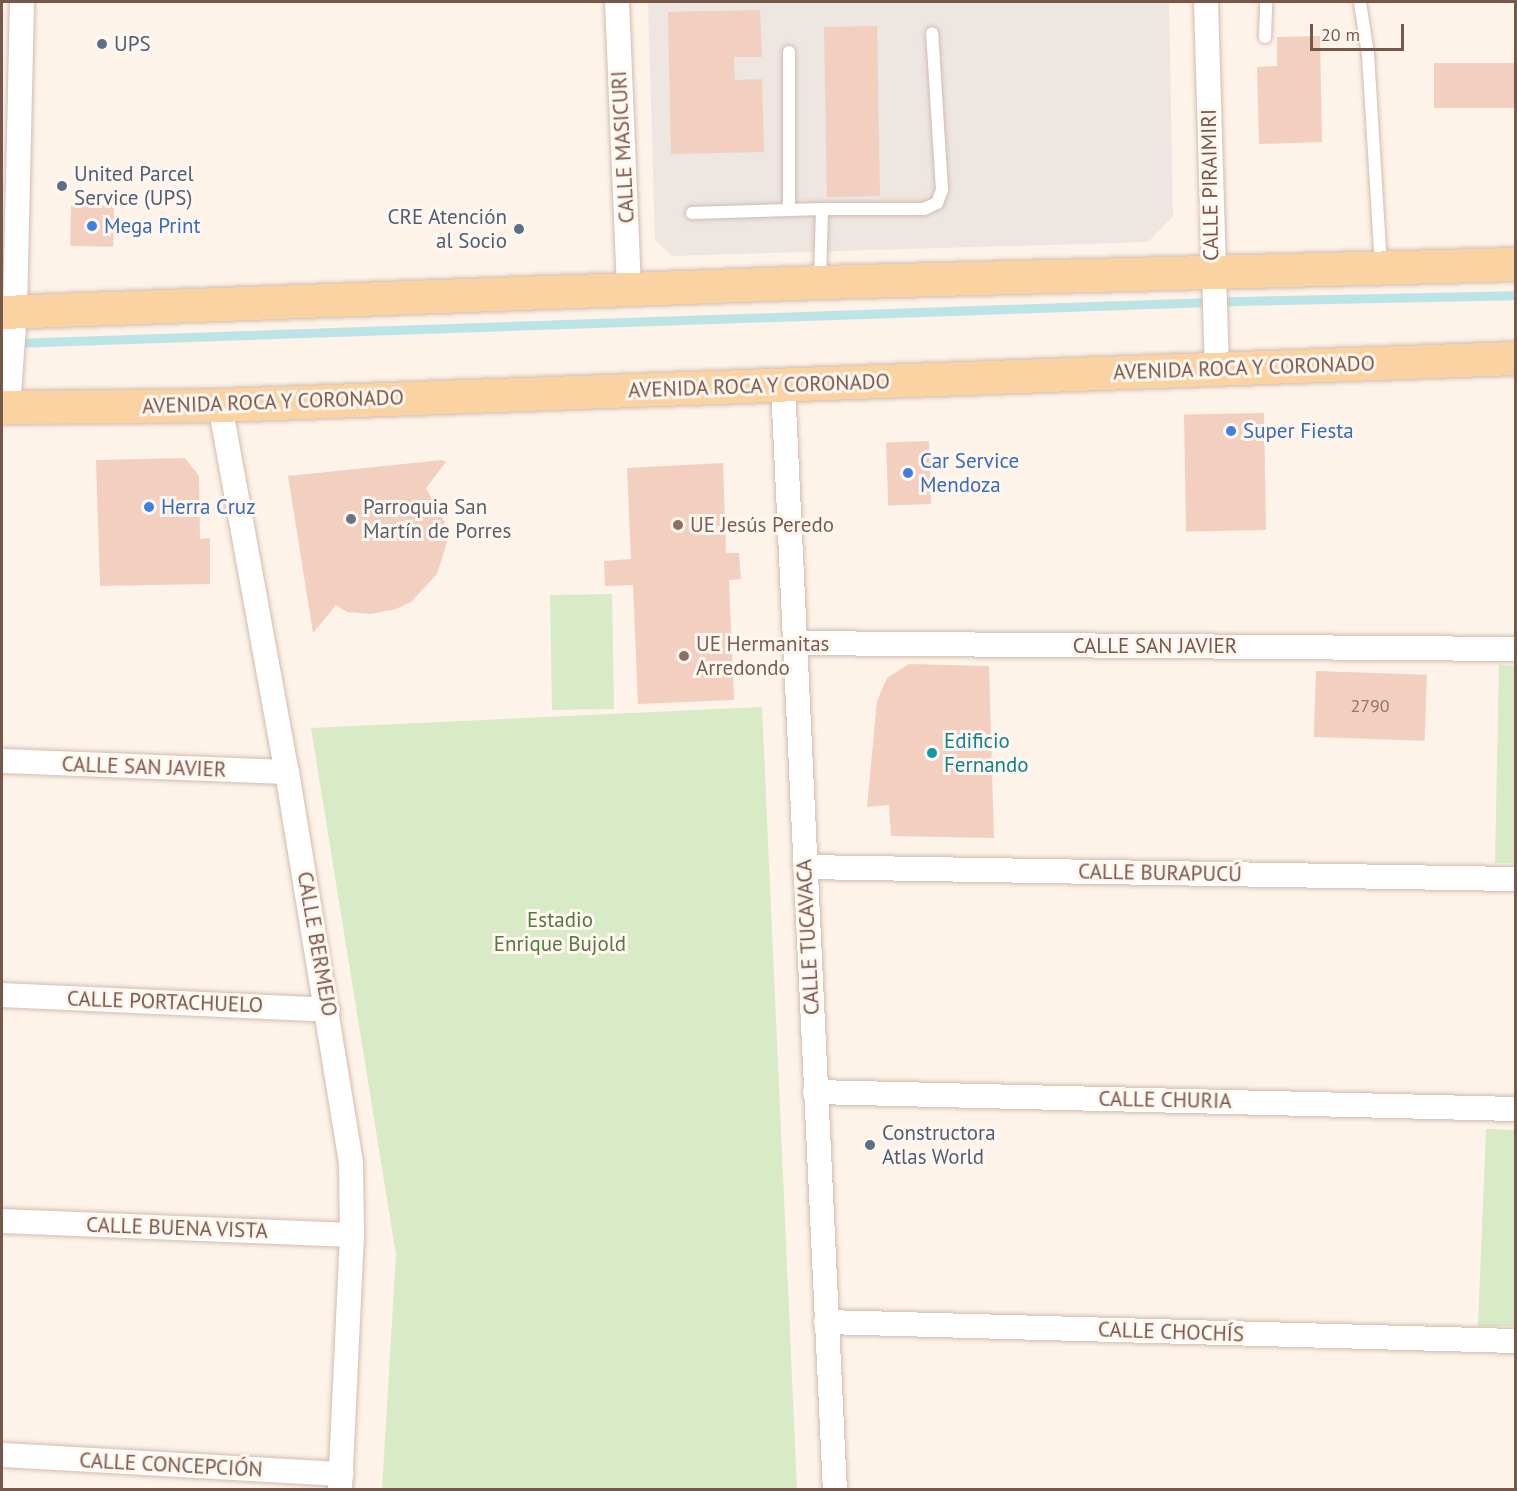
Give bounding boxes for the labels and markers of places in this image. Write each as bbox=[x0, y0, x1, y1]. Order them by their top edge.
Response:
place label: UPS bbox=[114, 31, 151, 57]
marker: UPS bbox=[95, 37, 109, 51]
place label: United Parcel Service (UPS) bbox=[74, 161, 194, 211]
marker: United Parcel Service (UPS) bbox=[55, 179, 69, 193]
place label: CRE Atención al Socio bbox=[387, 204, 507, 254]
place label: Mega Print bbox=[104, 213, 201, 239]
marker: Mega Print bbox=[85, 219, 99, 233]
marker: CRE Atención al Socio bbox=[512, 222, 526, 236]
place label: Super Fiesta bbox=[1243, 418, 1354, 444]
marker: Super Fiesta bbox=[1224, 424, 1238, 438]
place label: Car Service Mendoza bbox=[920, 448, 1019, 498]
marker: Car Service Mendoza bbox=[901, 466, 915, 480]
place label: Herra Cruz bbox=[161, 494, 256, 520]
place label: Parroquia San Martín de Porres bbox=[363, 494, 511, 544]
marker: Herra Cruz bbox=[142, 500, 156, 514]
marker: Parroquia San Martín de Porres bbox=[344, 512, 358, 526]
place label: UE Jesús Peredo bbox=[690, 512, 834, 538]
marker: UE Jesús Peredo bbox=[671, 518, 685, 532]
place label: UE Hermanitas Arredondo bbox=[696, 631, 829, 681]
marker: UE Hermanitas Arredondo bbox=[677, 649, 691, 663]
place label: Edificio Fernando bbox=[944, 728, 1029, 778]
marker: Edificio Fernando bbox=[925, 746, 939, 760]
place label: Constructora Atlas World bbox=[882, 1120, 996, 1170]
marker: Constructora Atlas World bbox=[863, 1138, 877, 1152]

